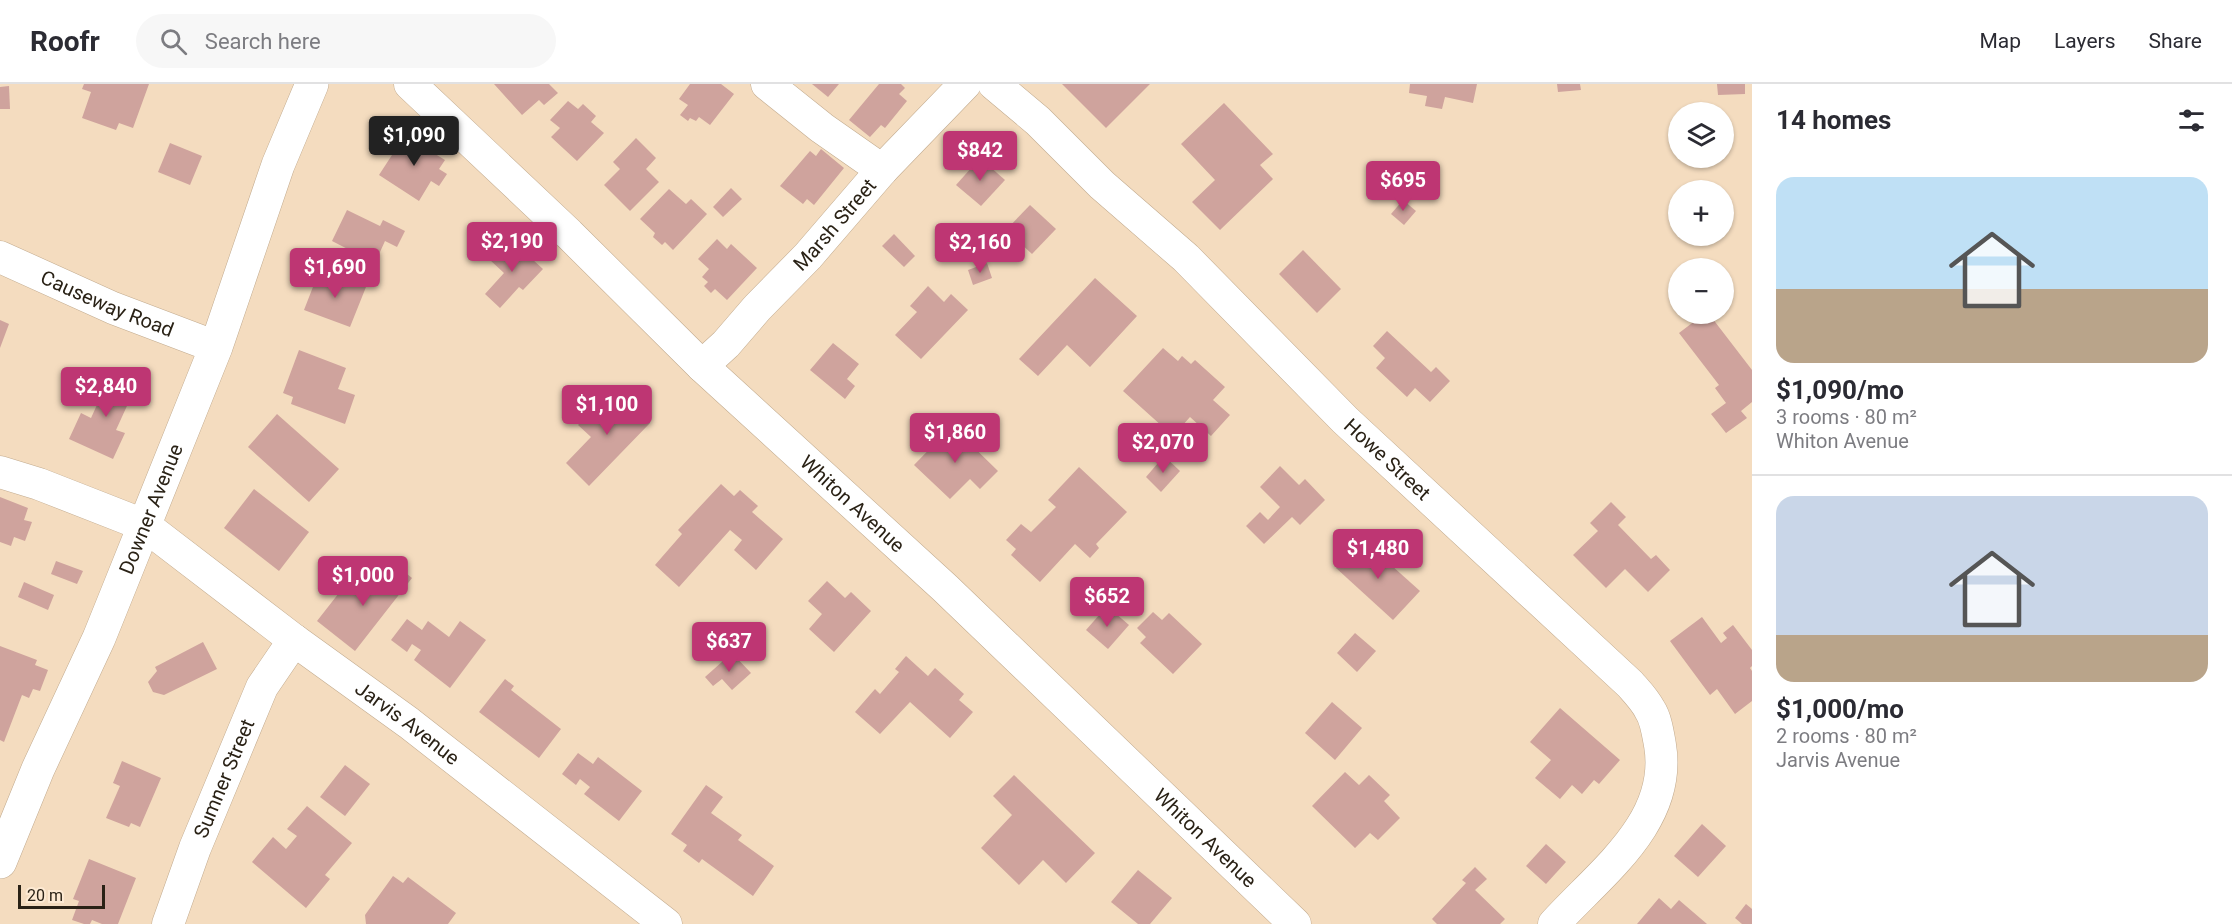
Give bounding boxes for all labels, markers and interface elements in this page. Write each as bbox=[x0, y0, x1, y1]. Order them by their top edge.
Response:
search box bbox=[136, 14, 556, 68]
text: Roofr bbox=[30, 25, 100, 58]
icon: search bbox=[157, 25, 190, 58]
text: Search here bbox=[205, 29, 321, 54]
text: Map bbox=[1979, 29, 2021, 53]
text: Layers bbox=[2054, 29, 2115, 53]
text: Share bbox=[2148, 29, 2202, 53]
map controls bbox=[1668, 102, 1734, 324]
button: layers bbox=[1668, 102, 1734, 168]
icon: filters bbox=[2175, 104, 2208, 137]
text: 14 homes bbox=[1776, 105, 1891, 135]
pin: $1,090 bbox=[365, 116, 463, 167]
text: $1,090 bbox=[383, 123, 445, 147]
pin: $842 bbox=[944, 131, 1016, 182]
text: $842 bbox=[957, 138, 1003, 162]
pin: $695 bbox=[1367, 161, 1439, 212]
text: $695 bbox=[1380, 168, 1426, 192]
street label: Marsh Street bbox=[788, 174, 881, 276]
button: + bbox=[1668, 180, 1734, 246]
icon: home bbox=[1938, 216, 2046, 324]
pin: $2,190 bbox=[463, 222, 561, 273]
pin: $2,160 bbox=[931, 223, 1029, 274]
text: $2,190 bbox=[481, 229, 543, 253]
text: $2,160 bbox=[949, 230, 1011, 254]
pin: $1,690 bbox=[286, 248, 384, 299]
text: $1,690 bbox=[304, 255, 366, 279]
button: − bbox=[1668, 258, 1734, 324]
street label: Causeway Road bbox=[37, 265, 177, 342]
pin: $2,840 bbox=[57, 367, 155, 418]
text: $2,840 bbox=[75, 374, 137, 398]
text: $1,090/mo bbox=[1776, 375, 1904, 405]
pin: $1,100 bbox=[558, 385, 656, 436]
text: $1,100 bbox=[576, 392, 638, 416]
text: 3 rooms · 80 m² bbox=[1776, 405, 1917, 429]
pin: $1,860 bbox=[906, 413, 1004, 464]
street label: Howe Street bbox=[1339, 413, 1436, 505]
text: $1,860 bbox=[924, 420, 986, 444]
pin: $2,070 bbox=[1114, 423, 1212, 474]
text: Whiton Avenue bbox=[1776, 429, 1909, 453]
text: $2,070 bbox=[1132, 430, 1194, 454]
street label: Downer Avenue bbox=[114, 440, 188, 578]
street label: Whiton Avenue bbox=[795, 450, 910, 557]
pin: $1,480 bbox=[1329, 529, 1427, 580]
icon: home bbox=[1938, 535, 2046, 643]
text: $1,480 bbox=[1347, 536, 1409, 560]
pin: $1,000 bbox=[314, 556, 412, 607]
text: $1,000 bbox=[332, 563, 394, 587]
pin: $652 bbox=[1071, 577, 1143, 628]
text: $652 bbox=[1084, 584, 1130, 608]
pin: $637 bbox=[693, 622, 765, 673]
text: $637 bbox=[706, 629, 752, 653]
street label: Jarvis Avenue bbox=[351, 676, 464, 770]
text: $1,000/mo bbox=[1776, 694, 1904, 724]
street label: Sumner Street bbox=[189, 715, 259, 842]
text: 2 rooms · 80 m² bbox=[1776, 724, 1917, 748]
text: Jarvis Avenue bbox=[1776, 748, 1900, 772]
street label: Whiton Avenue bbox=[1149, 783, 1262, 893]
scale bar bbox=[18, 882, 105, 910]
text: 20 m bbox=[27, 886, 63, 905]

